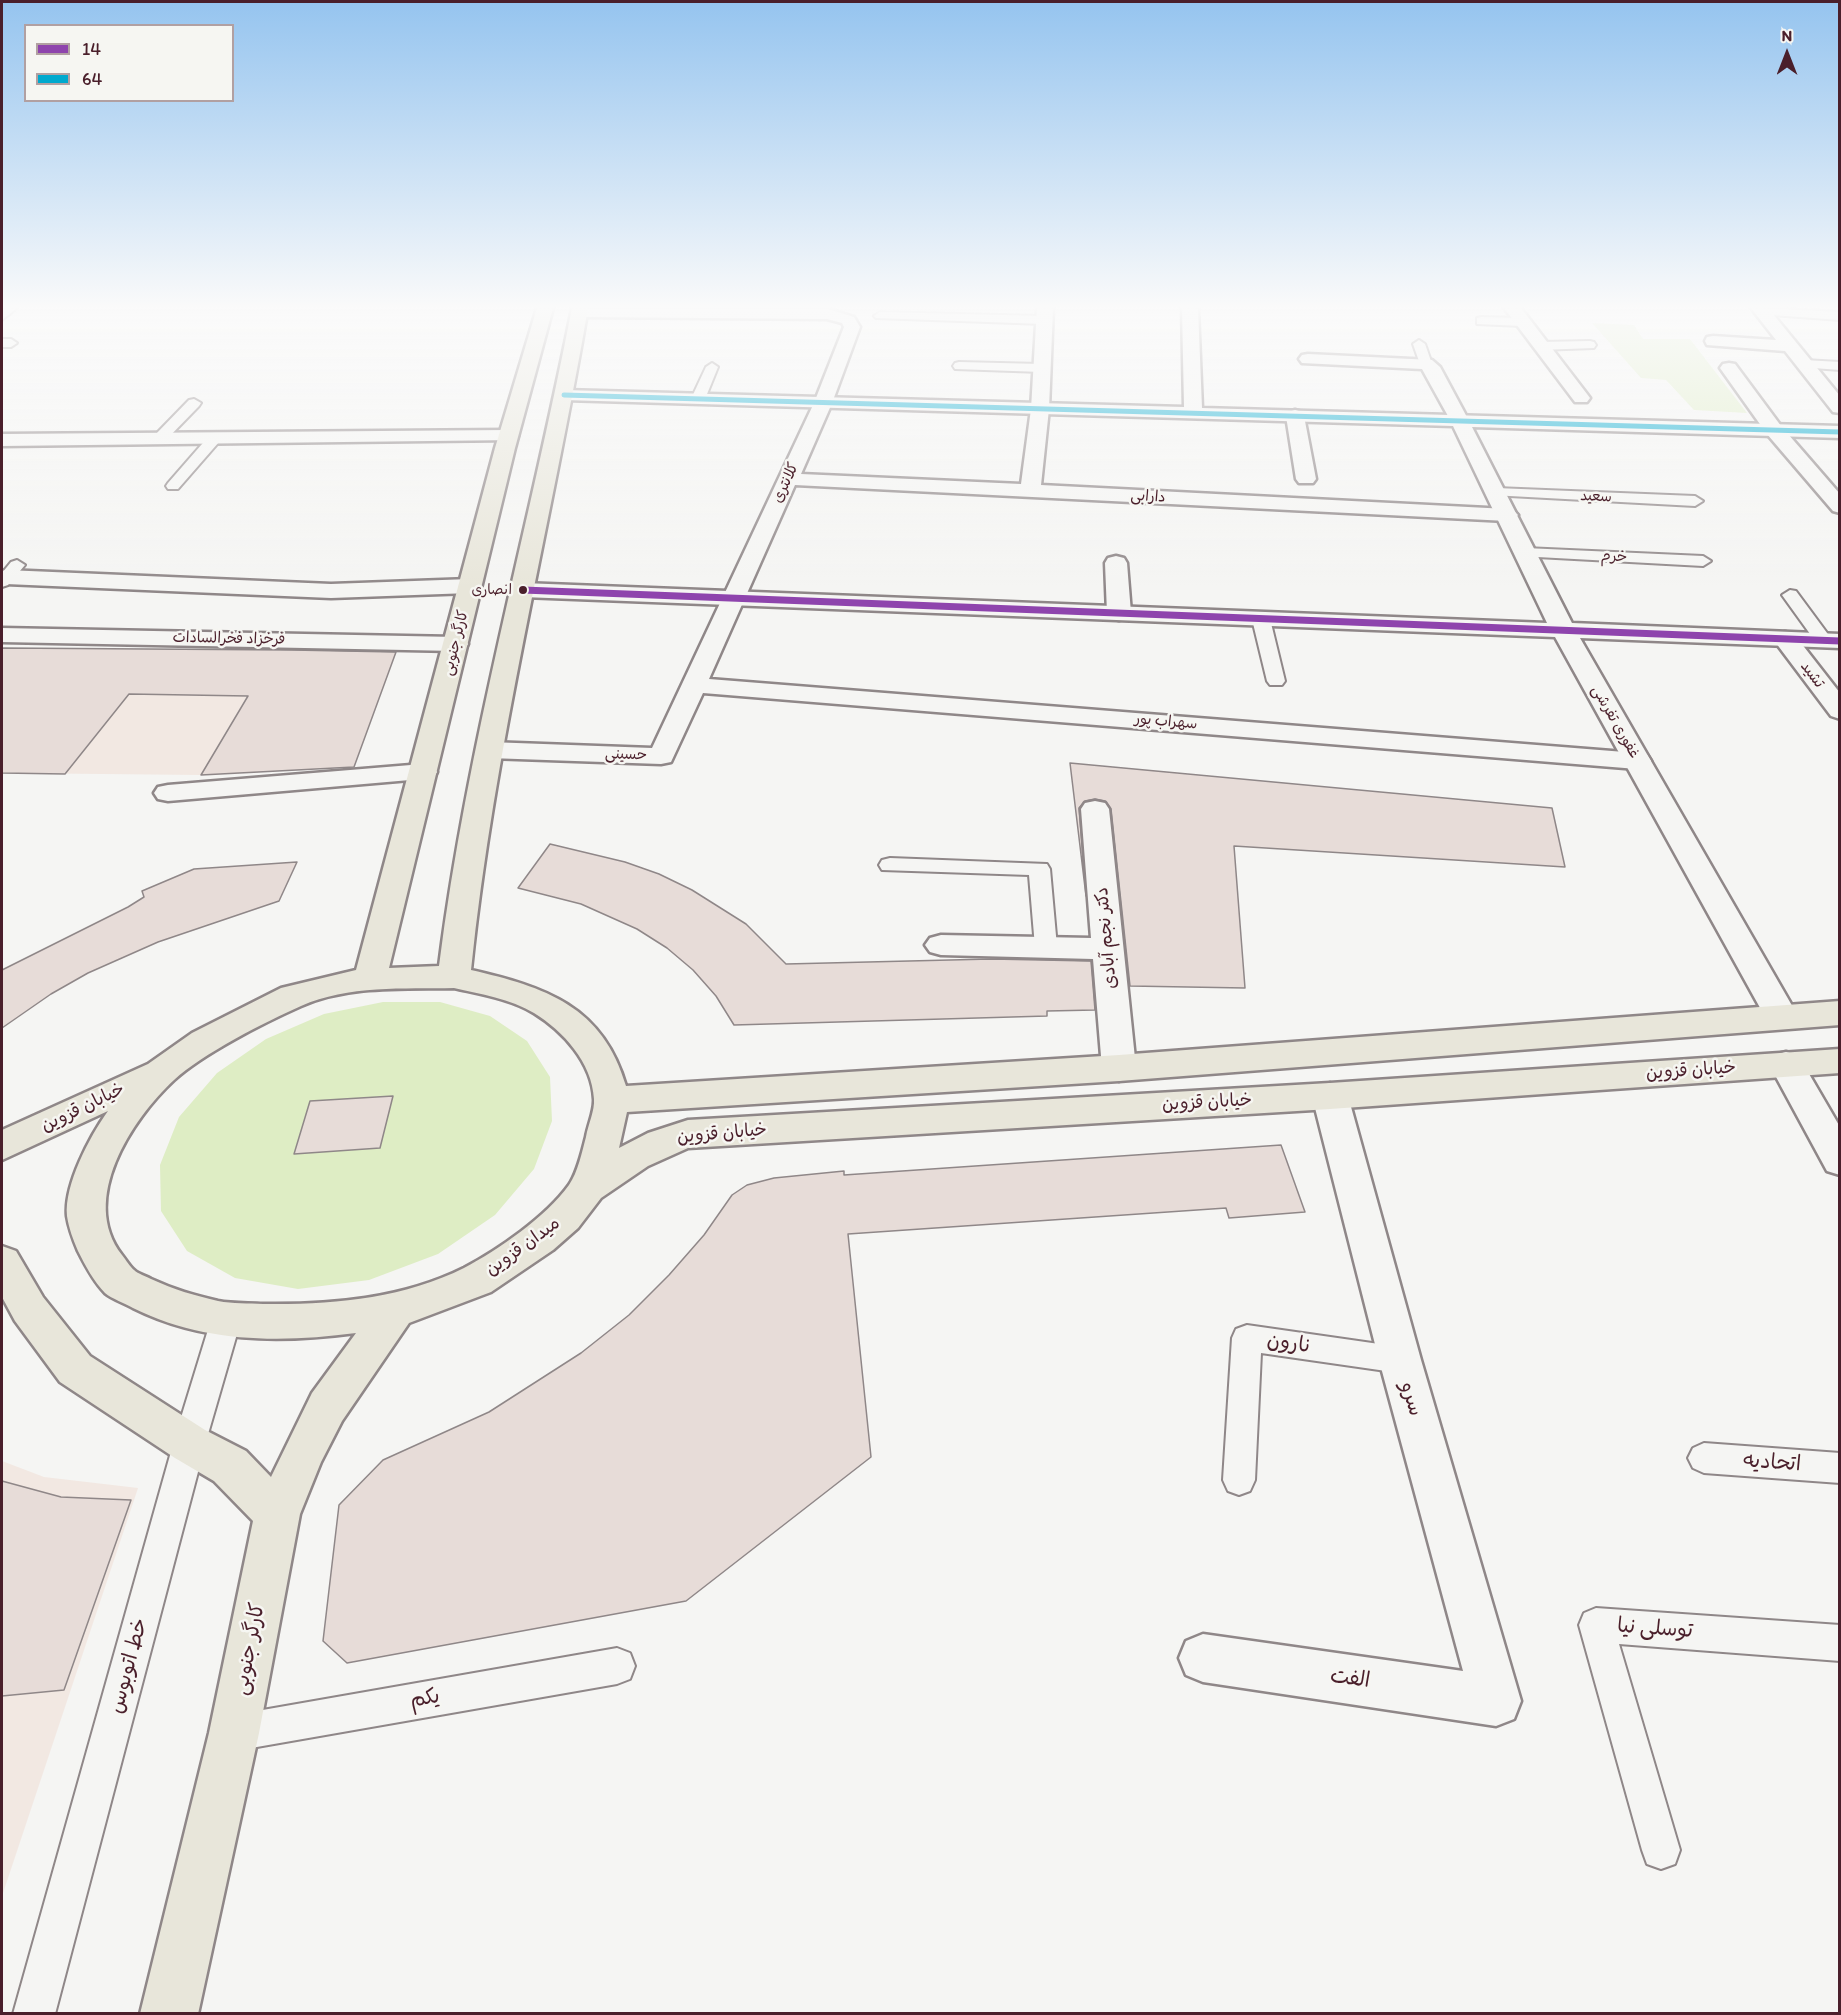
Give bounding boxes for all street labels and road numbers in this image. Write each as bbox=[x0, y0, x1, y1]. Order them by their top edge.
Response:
street label: کلانتری bbox=[769, 460, 803, 506]
street label: دارابی bbox=[1130, 487, 1166, 507]
street label: سعید bbox=[1580, 487, 1612, 507]
street label: خرم bbox=[1600, 547, 1628, 567]
street label: کارگر جنوبی bbox=[439, 608, 473, 678]
street label: فرخزاد فخرالسادات bbox=[172, 629, 286, 649]
street label: تشید bbox=[1796, 658, 1828, 692]
street label: غفوری تفرشی bbox=[1587, 682, 1643, 762]
street label: سهراب پور bbox=[1134, 710, 1198, 734]
street label: حسینی bbox=[605, 745, 647, 765]
street label: دکتر نجم آبادی bbox=[1092, 886, 1122, 990]
street label: خیابان قزوین bbox=[1645, 1057, 1737, 1085]
street label: خیابان قزوین bbox=[38, 1079, 128, 1137]
street label: خیابان قزوین bbox=[1161, 1090, 1253, 1116]
street label: خیابان قزوین bbox=[676, 1119, 768, 1149]
street label: میدان قزوین bbox=[482, 1213, 564, 1281]
street label: نارون bbox=[1265, 1328, 1313, 1360]
street label: سرو bbox=[1394, 1379, 1428, 1419]
street label: اتحادیه bbox=[1742, 1448, 1802, 1478]
street label: کارگر جنوبی bbox=[229, 1601, 271, 1697]
street label: توسلی نیا bbox=[1616, 1614, 1694, 1644]
street label: خط اتوبوس bbox=[104, 1616, 154, 1716]
street label: الفت bbox=[1328, 1664, 1372, 1694]
street label: یکم bbox=[408, 1684, 442, 1714]

